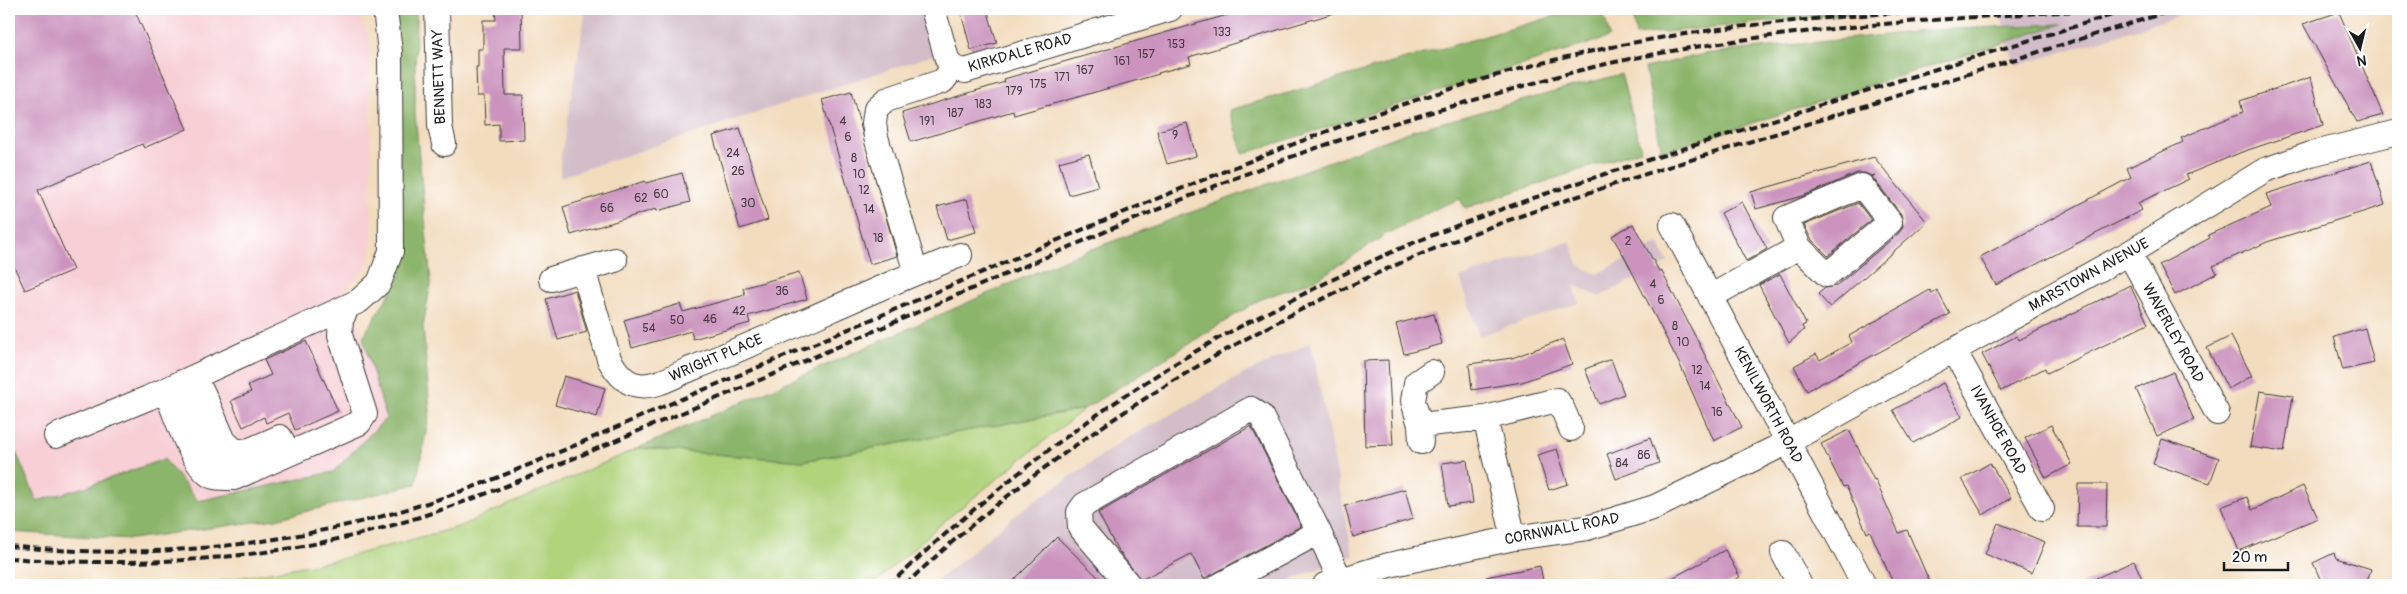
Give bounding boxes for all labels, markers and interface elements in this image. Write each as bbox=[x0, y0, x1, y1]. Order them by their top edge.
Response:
north arrow bbox=[2334, 22, 2384, 72]
house number: 133 bbox=[1213, 25, 1231, 40]
street label: BENNETT WAY bbox=[428, 29, 450, 125]
street label: KIRKDALE ROAD bbox=[966, 29, 1074, 77]
house number: 153 bbox=[1167, 37, 1185, 52]
house number: 157 bbox=[1137, 47, 1155, 62]
text: N bbox=[2356, 51, 2368, 69]
house number: 161 bbox=[1114, 54, 1130, 69]
house number: 167 bbox=[1076, 63, 1095, 78]
house number: 171 bbox=[1054, 70, 1070, 85]
house number: 175 bbox=[1029, 77, 1047, 92]
house number: 179 bbox=[1005, 84, 1023, 99]
house number: 183 bbox=[974, 97, 992, 112]
house number: 187 bbox=[946, 106, 964, 121]
house number: 4 bbox=[840, 114, 847, 129]
house number: 191 bbox=[919, 114, 935, 129]
house number: 9 bbox=[1172, 128, 1178, 143]
house number: 6 bbox=[845, 130, 852, 145]
house number: 24 bbox=[726, 146, 740, 161]
house number: 8 bbox=[851, 151, 857, 166]
house number: 26 bbox=[731, 164, 745, 179]
house number: 10 bbox=[853, 167, 865, 182]
house number: 12 bbox=[858, 183, 870, 198]
house number: 60 bbox=[653, 187, 669, 202]
house number: 62 bbox=[634, 191, 648, 206]
house number: 30 bbox=[741, 196, 755, 211]
house number: 66 bbox=[600, 201, 614, 216]
house number: 14 bbox=[863, 202, 875, 217]
house number: 18 bbox=[873, 231, 883, 246]
house number: 2 bbox=[1625, 234, 1632, 249]
street label: MARSTOWN AVENUE bbox=[2025, 234, 2153, 316]
house number: 4 bbox=[1650, 277, 1657, 292]
street label: WAVERLEY ROAD bbox=[2138, 280, 2208, 386]
house number: 36 bbox=[775, 284, 789, 299]
house number: 6 bbox=[1658, 293, 1665, 308]
house number: 42 bbox=[732, 304, 746, 319]
house number: 46 bbox=[703, 312, 717, 327]
house number: 50 bbox=[670, 313, 684, 328]
house number: 8 bbox=[1672, 319, 1678, 334]
house number: 54 bbox=[642, 321, 656, 336]
street label: WRIGHT PLACE bbox=[666, 330, 766, 386]
house number: 10 bbox=[1677, 335, 1689, 350]
street label: KENILWORTH ROAD bbox=[1729, 343, 1807, 467]
house number: 12 bbox=[1691, 363, 1703, 378]
house number: 14 bbox=[1699, 379, 1711, 394]
street label: IVANHOE ROAD bbox=[1966, 382, 2030, 478]
house number: 16 bbox=[1711, 405, 1723, 420]
house number: 86 bbox=[1637, 448, 1651, 463]
house number: 84 bbox=[1615, 456, 1629, 471]
street label: CORNWALL ROAD bbox=[1503, 509, 1621, 549]
scale bar bbox=[2224, 539, 2288, 571]
text: 20 m bbox=[2232, 548, 2267, 567]

